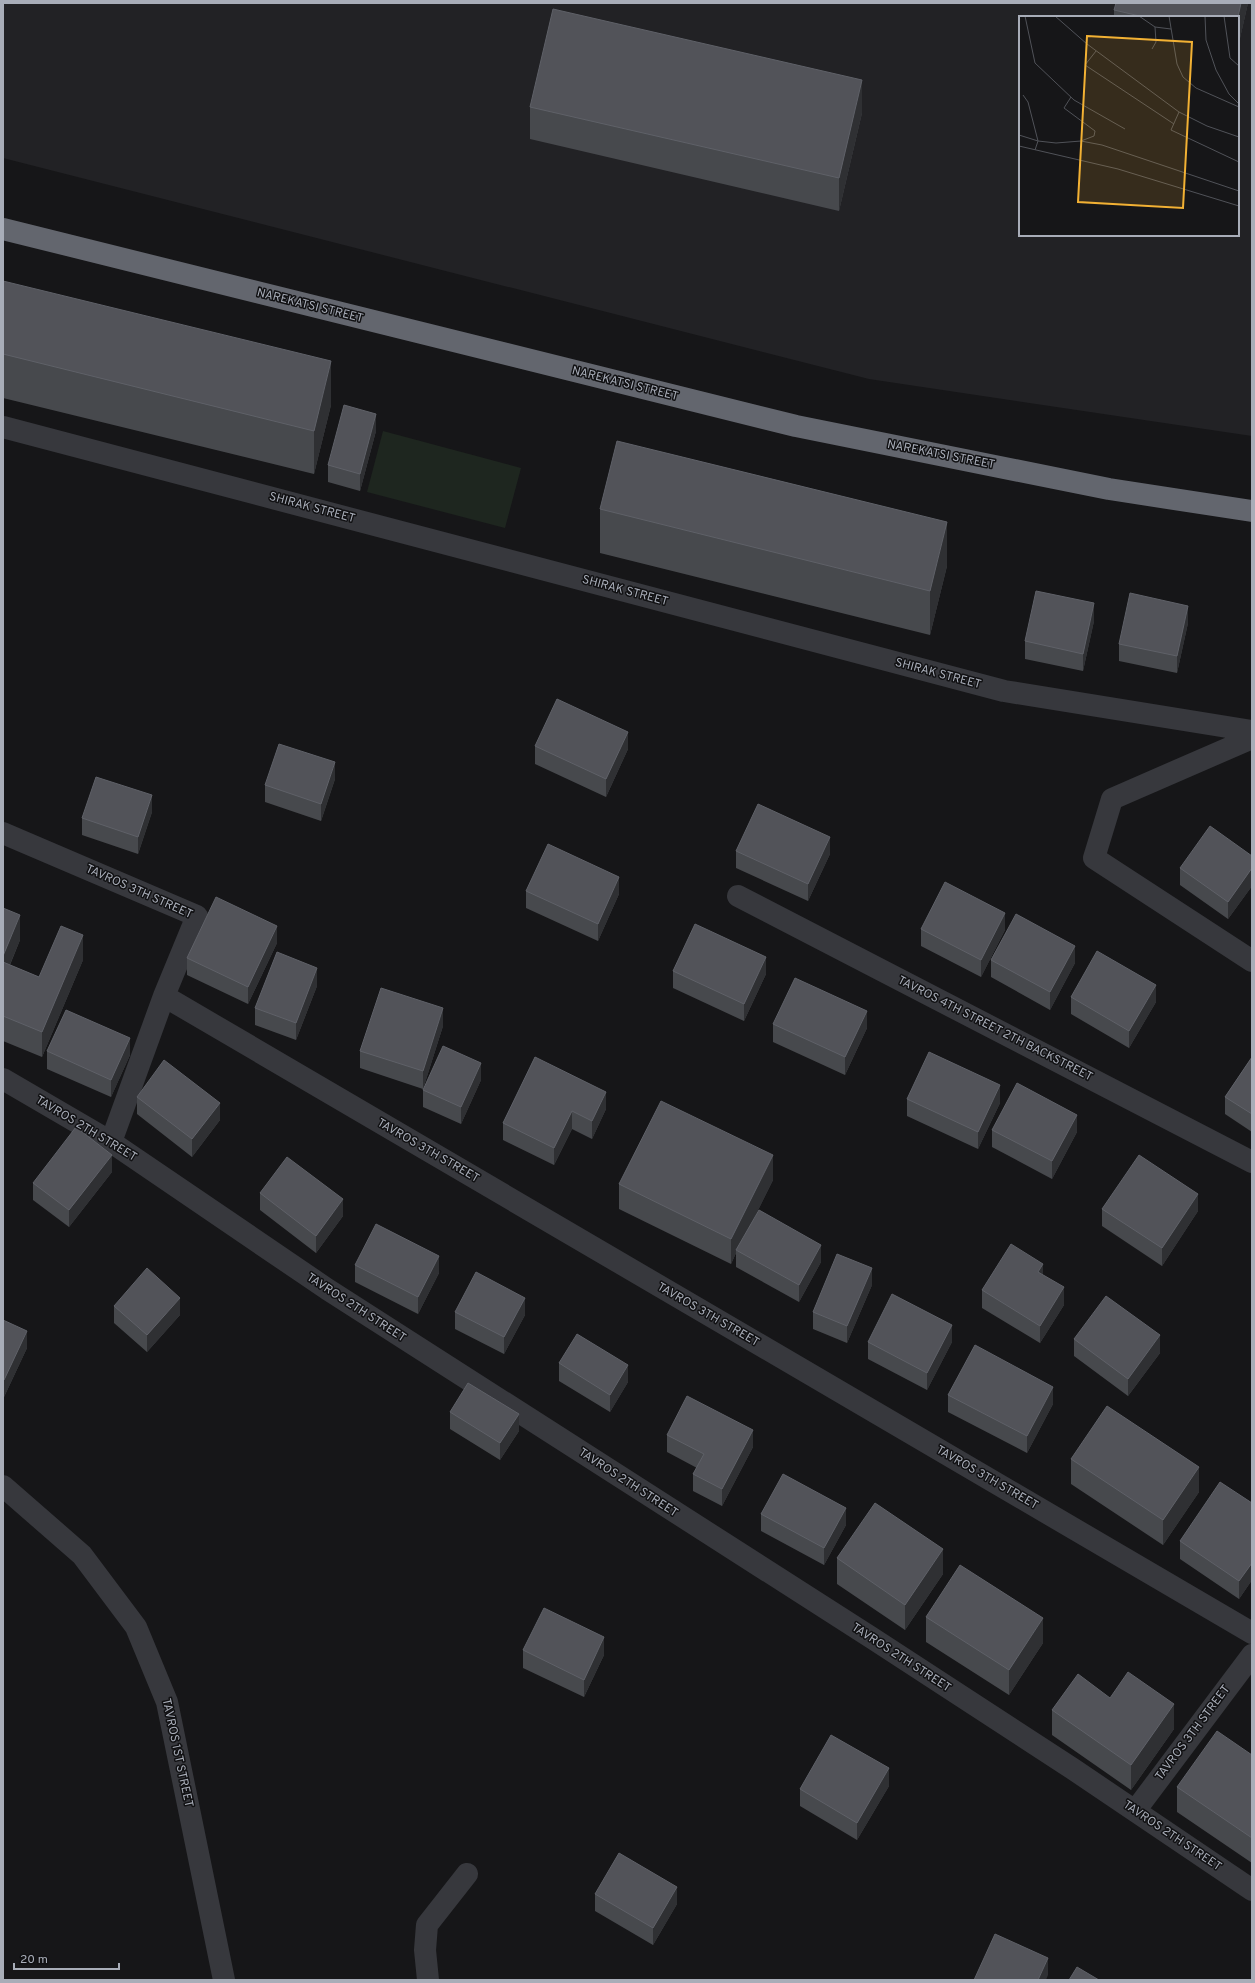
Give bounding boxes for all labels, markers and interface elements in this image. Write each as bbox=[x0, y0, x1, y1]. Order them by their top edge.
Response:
inset map bbox=[1019, 16, 1239, 236]
street label: NAREKATSI STREET bbox=[255, 285, 365, 327]
street label: NAREKATSI STREET bbox=[570, 363, 680, 405]
street label: NAREKATSI STREET bbox=[886, 437, 996, 473]
street label: SHIRAK STREET bbox=[267, 489, 357, 527]
street label: SHIRAK STREET bbox=[580, 572, 670, 610]
street label: SHIRAK STREET bbox=[893, 655, 983, 693]
street label: TAVROS 3TH STREET bbox=[83, 861, 195, 923]
street label: TAVROS 4TH STREET 2TH BACKSTREET bbox=[895, 973, 1095, 1085]
street label: TAVROS 2TH STREET bbox=[32, 1092, 140, 1166]
street label: TAVROS 3TH STREET bbox=[374, 1115, 482, 1187]
street label: TAVROS 2TH STREET bbox=[303, 1270, 409, 1346]
street label: TAVROS 3TH STREET bbox=[654, 1279, 762, 1351]
street label: TAVROS 3TH STREET bbox=[933, 1442, 1041, 1514]
street label: TAVROS 2TH STREET bbox=[575, 1445, 681, 1521]
street label: TAVROS 2TH STREET bbox=[848, 1620, 954, 1696]
street label: TAVROS 3TH STREET bbox=[1152, 1682, 1234, 1784]
street label: TAVROS 1ST STREET bbox=[158, 1697, 196, 1809]
street label: TAVROS 2TH STREET bbox=[1120, 1797, 1224, 1875]
scale bar bbox=[14, 1945, 119, 1971]
text: 20 m bbox=[20, 1952, 48, 1968]

